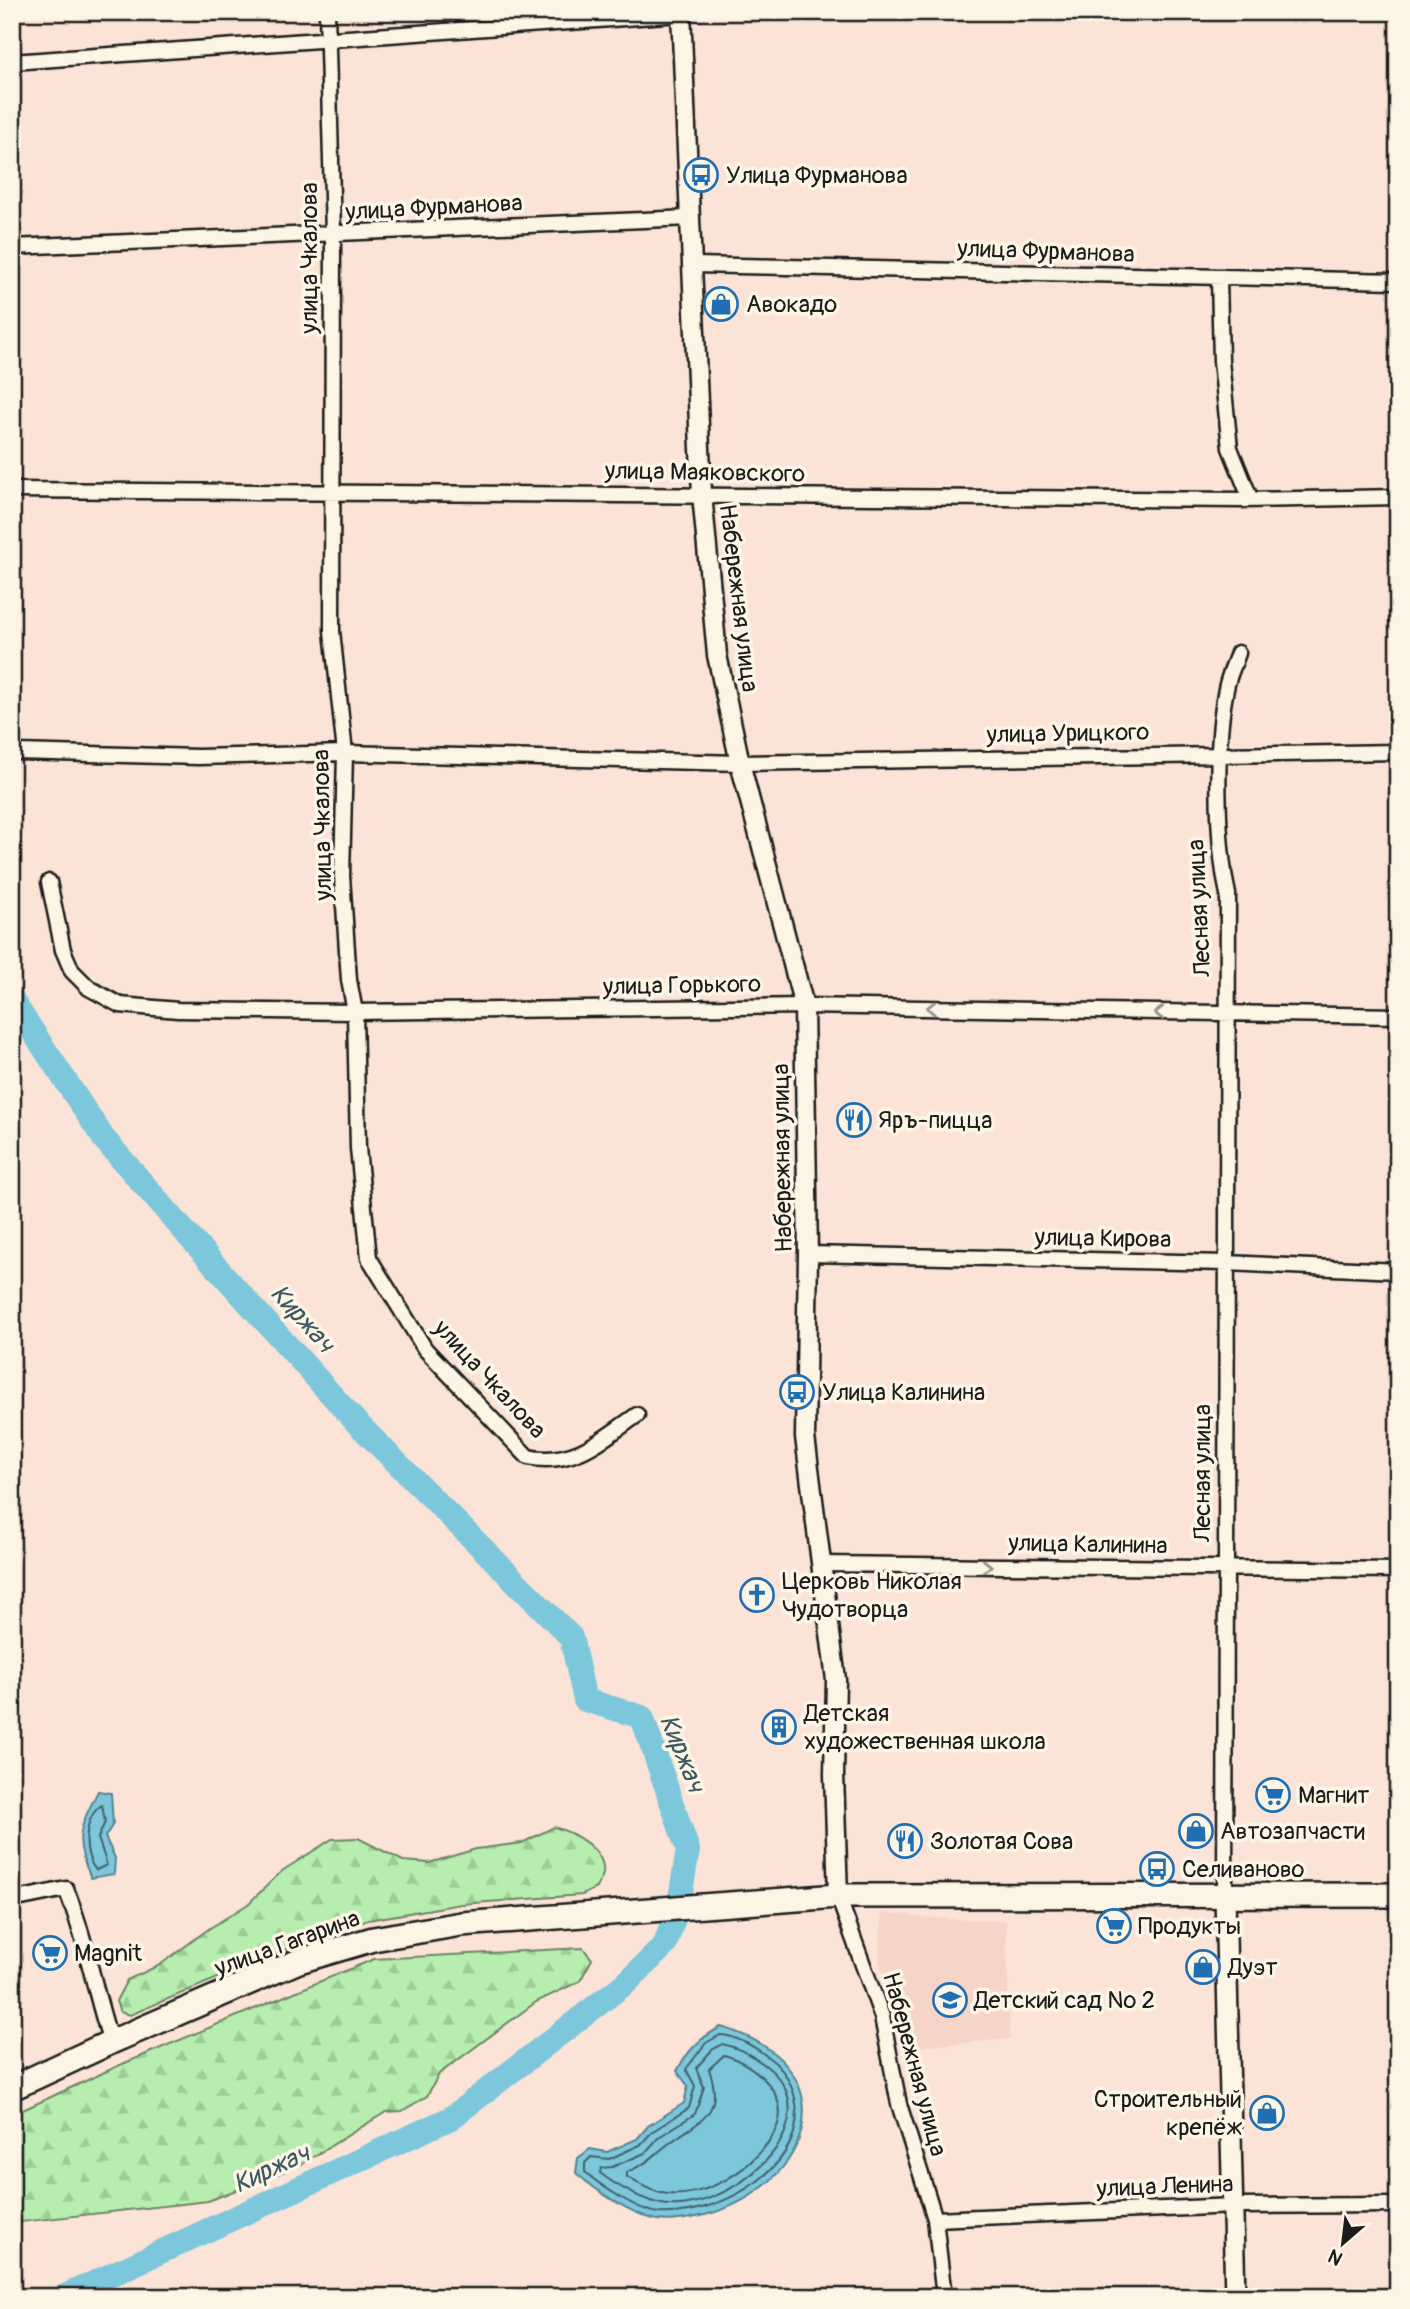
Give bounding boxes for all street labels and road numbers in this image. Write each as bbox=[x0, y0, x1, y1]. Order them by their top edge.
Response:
street label: улица Чкалова bbox=[295, 182, 324, 335]
street label: улица Фурманова bbox=[344, 188, 523, 227]
street label: улица Фурманова bbox=[956, 234, 1135, 269]
street label: улица Маяковского bbox=[604, 456, 805, 489]
street label: Набережная улица bbox=[713, 502, 764, 694]
street label: улица Урицкого bbox=[985, 718, 1150, 749]
street label: улица Чкалова bbox=[307, 749, 338, 902]
street label: Лесная улица bbox=[1181, 838, 1218, 979]
street label: улица Горького bbox=[602, 970, 761, 1001]
street label: Набережная улица bbox=[766, 1063, 799, 1253]
street label: улица Кирова bbox=[1033, 1223, 1172, 1254]
street label: улица Чкалова bbox=[427, 1313, 552, 1445]
street label: Лесная улица bbox=[1188, 1404, 1217, 1543]
street label: улица Калинина bbox=[1007, 1529, 1168, 1560]
street label: улица Гагарина bbox=[210, 1904, 364, 1983]
street label: Набережная улица bbox=[876, 1969, 953, 2159]
street label: улица Ленина bbox=[1095, 2170, 1234, 2203]

